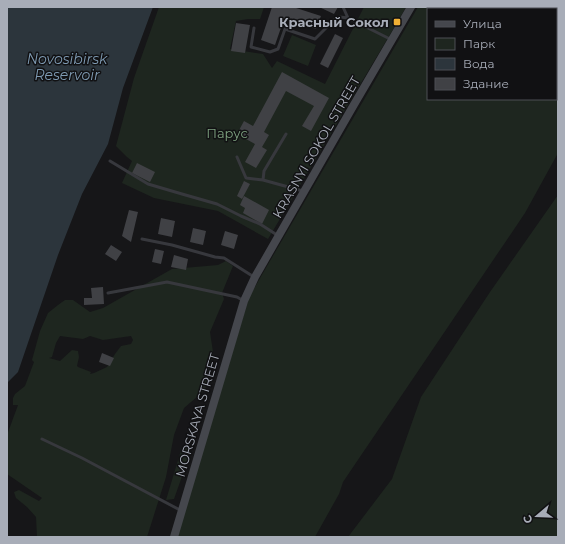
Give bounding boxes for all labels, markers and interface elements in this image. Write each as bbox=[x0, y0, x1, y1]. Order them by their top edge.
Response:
legend bbox=[427, 8, 557, 100]
place label: Красный Сокол bbox=[279, 14, 389, 30]
text: Улица bbox=[463, 16, 502, 31]
marker: Красный Сокол bbox=[392, 17, 402, 27]
text: Парк bbox=[463, 36, 495, 51]
water label: Novosibirsk Reservoir bbox=[27, 50, 108, 84]
text: Вода bbox=[463, 56, 494, 71]
street label: KRASNYI SOKOL STREET bbox=[269, 73, 363, 221]
text: Здание bbox=[463, 76, 509, 91]
park label: Парус bbox=[206, 125, 248, 141]
street label: MORSKAYA STREET bbox=[172, 351, 223, 479]
north arrow bbox=[517, 496, 557, 536]
text: С bbox=[520, 513, 535, 525]

